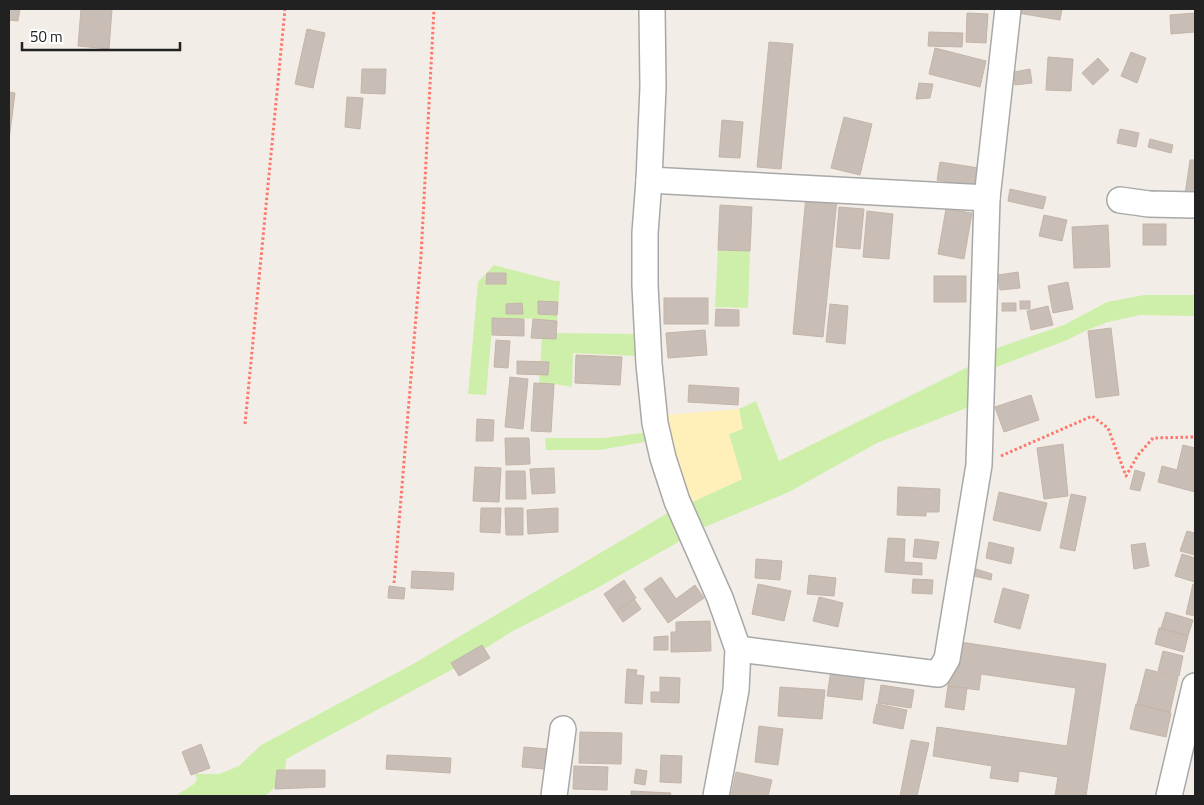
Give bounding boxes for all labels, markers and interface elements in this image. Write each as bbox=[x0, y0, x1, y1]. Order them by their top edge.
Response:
scale bar bbox=[22, 20, 180, 52]
text: 50 m bbox=[30, 25, 63, 48]

